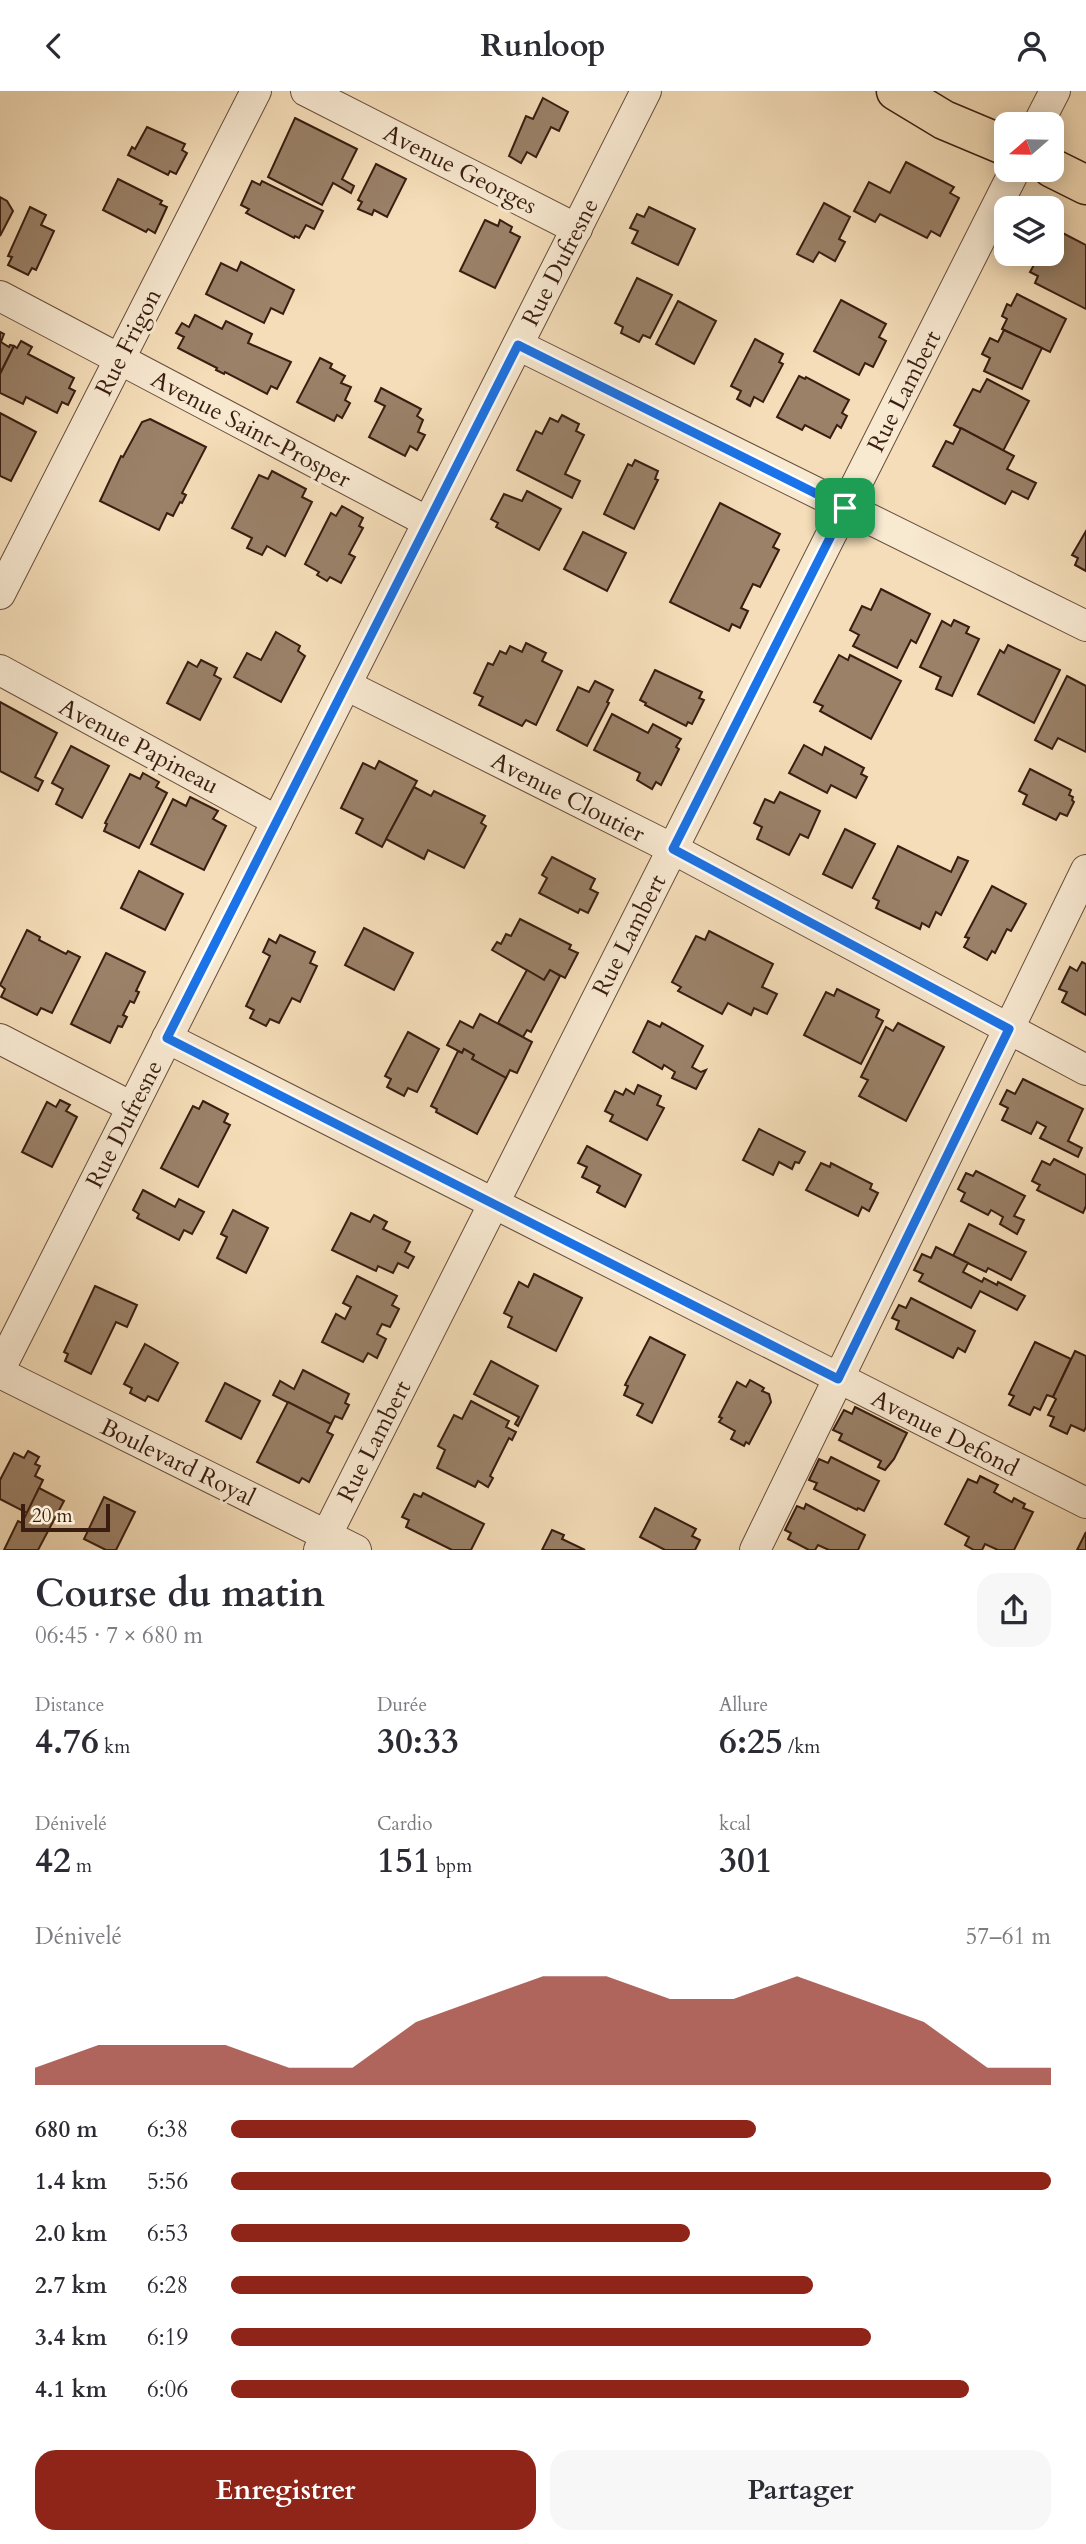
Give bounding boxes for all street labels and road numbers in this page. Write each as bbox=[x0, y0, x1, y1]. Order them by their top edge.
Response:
street label: Avenue Georges bbox=[377, 117, 542, 222]
street label: Rue Dufresne bbox=[514, 193, 607, 332]
street label: Rue Frigon bbox=[87, 283, 170, 402]
street label: Rue Lambert bbox=[860, 324, 949, 458]
street label: Avenue Saint-Prosper bbox=[145, 363, 357, 496]
street label: Avenue Papineau bbox=[53, 690, 224, 802]
street label: Avenue Cloutier bbox=[485, 744, 651, 851]
street label: Rue Lambert bbox=[585, 868, 674, 1002]
street label: Rue Dufresne bbox=[78, 1055, 171, 1194]
street label: Rue Lambert bbox=[330, 1374, 419, 1508]
street label: Avenue Defond bbox=[865, 1382, 1024, 1485]
street label: Boulevard Royal bbox=[95, 1411, 261, 1514]

